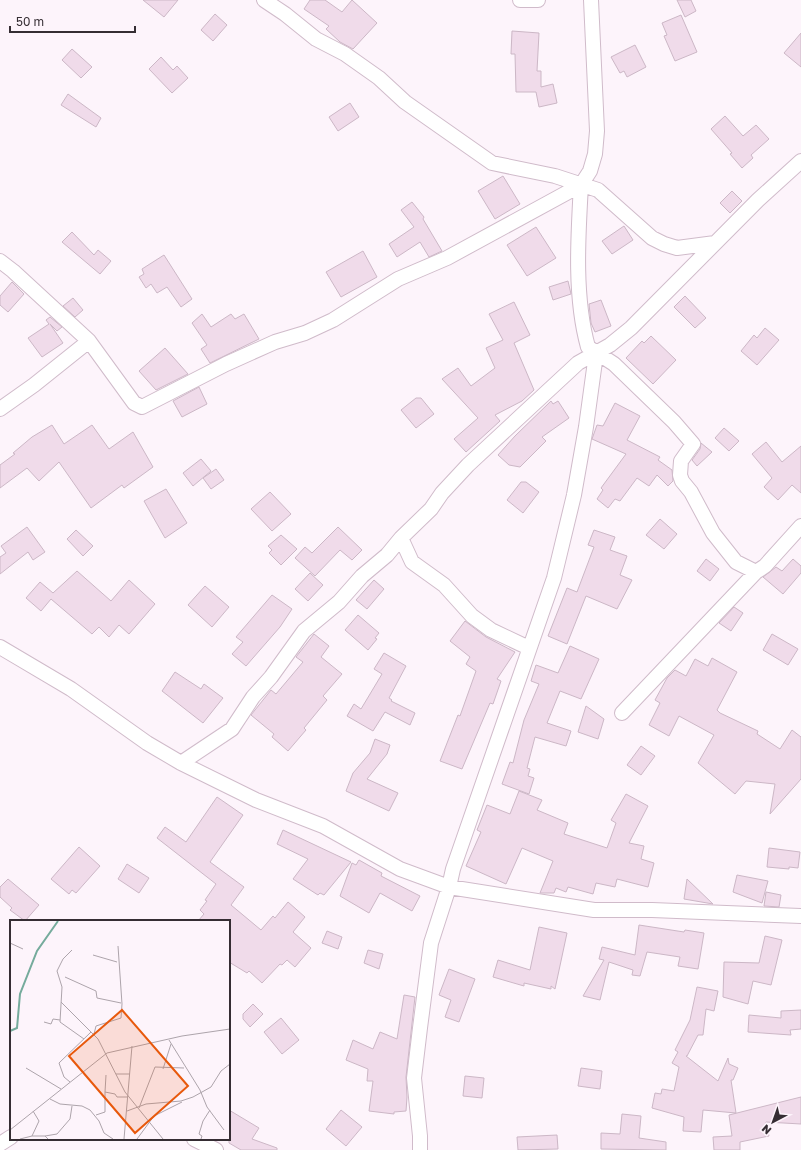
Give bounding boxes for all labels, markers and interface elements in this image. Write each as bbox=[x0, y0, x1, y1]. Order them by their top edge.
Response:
scale bar bbox=[10, 8, 135, 34]
text: 50 m bbox=[16, 14, 44, 29]
inset map bbox=[10, 920, 230, 1140]
north arrow bbox=[753, 1102, 793, 1142]
text: N bbox=[759, 1122, 774, 1138]

